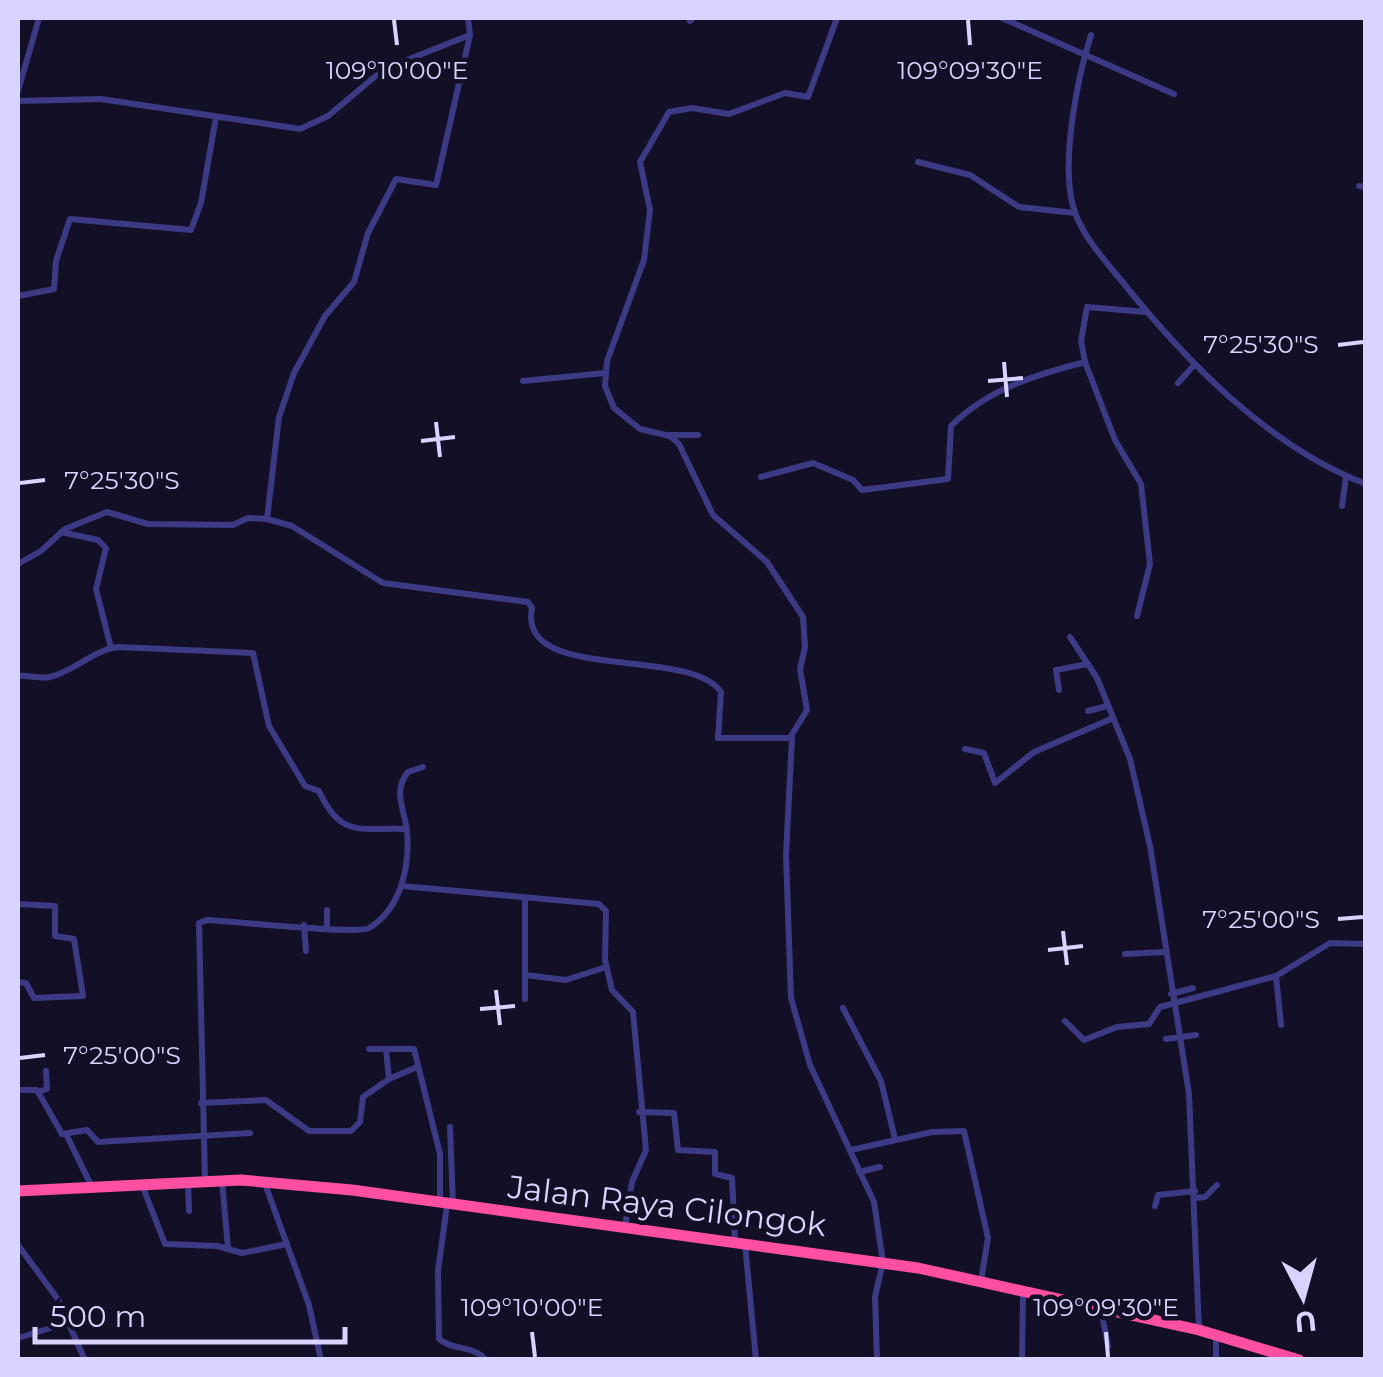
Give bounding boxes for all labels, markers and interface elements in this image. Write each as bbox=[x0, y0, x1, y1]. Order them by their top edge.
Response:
text: 109°10'00"E bbox=[326, 55, 468, 85]
text: 109°09'30"E bbox=[897, 55, 1043, 85]
text: 7°25'30"S bbox=[1203, 329, 1319, 359]
text: 7°25'30"S bbox=[64, 465, 180, 495]
text: 7°25'00"S bbox=[1202, 904, 1320, 934]
text: 7°25'00"S bbox=[63, 1040, 181, 1070]
street label: Jalan Raya Cilongok bbox=[505, 1167, 828, 1244]
north arrow bbox=[1253, 1247, 1353, 1347]
scale bar bbox=[35, 1282, 345, 1344]
text: 109°10'00"E bbox=[461, 1292, 603, 1322]
text: 109°09'30"E bbox=[1033, 1292, 1179, 1322]
text: 500 m bbox=[50, 1298, 146, 1335]
text: U bbox=[1293, 1304, 1318, 1340]

